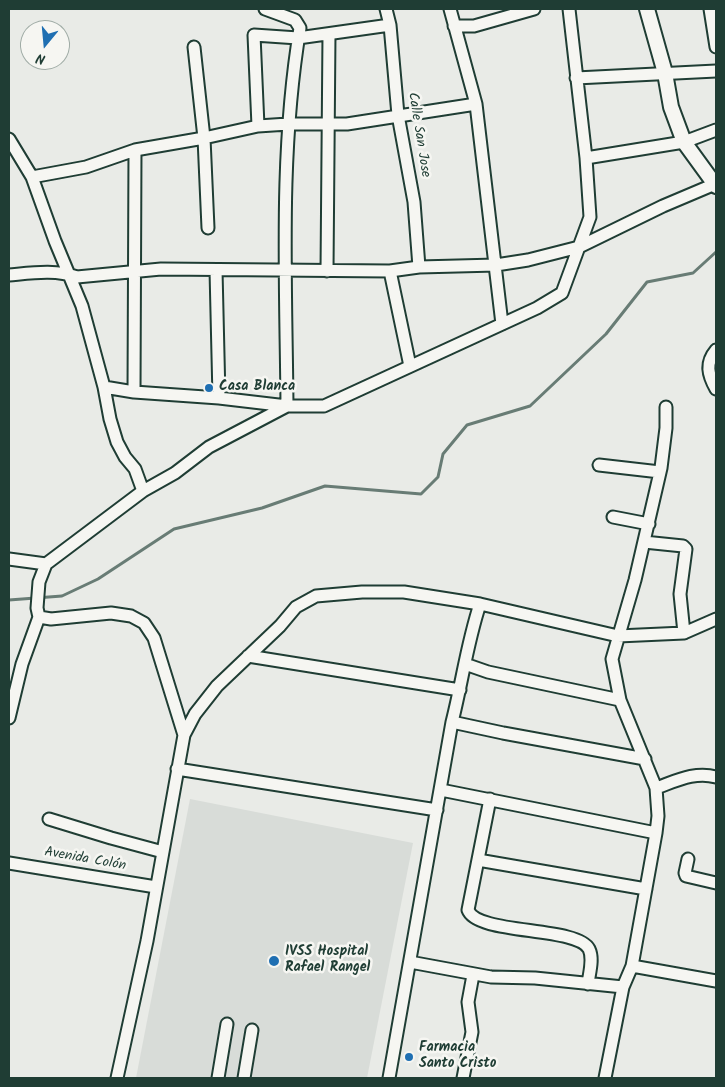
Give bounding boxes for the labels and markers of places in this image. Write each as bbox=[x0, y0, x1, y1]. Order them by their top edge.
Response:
place label: Casa Blanca bbox=[219, 380, 295, 396]
marker: Casa Blanca bbox=[203, 382, 215, 394]
place label: IVSS Hospital Rafael Rangel bbox=[285, 945, 370, 978]
marker: IVSS Hospital Rafael Rangel bbox=[267, 954, 281, 968]
place label: Farmacia Santo Cristo bbox=[419, 1041, 496, 1074]
marker: Farmacia Santo Cristo bbox=[403, 1051, 415, 1063]

